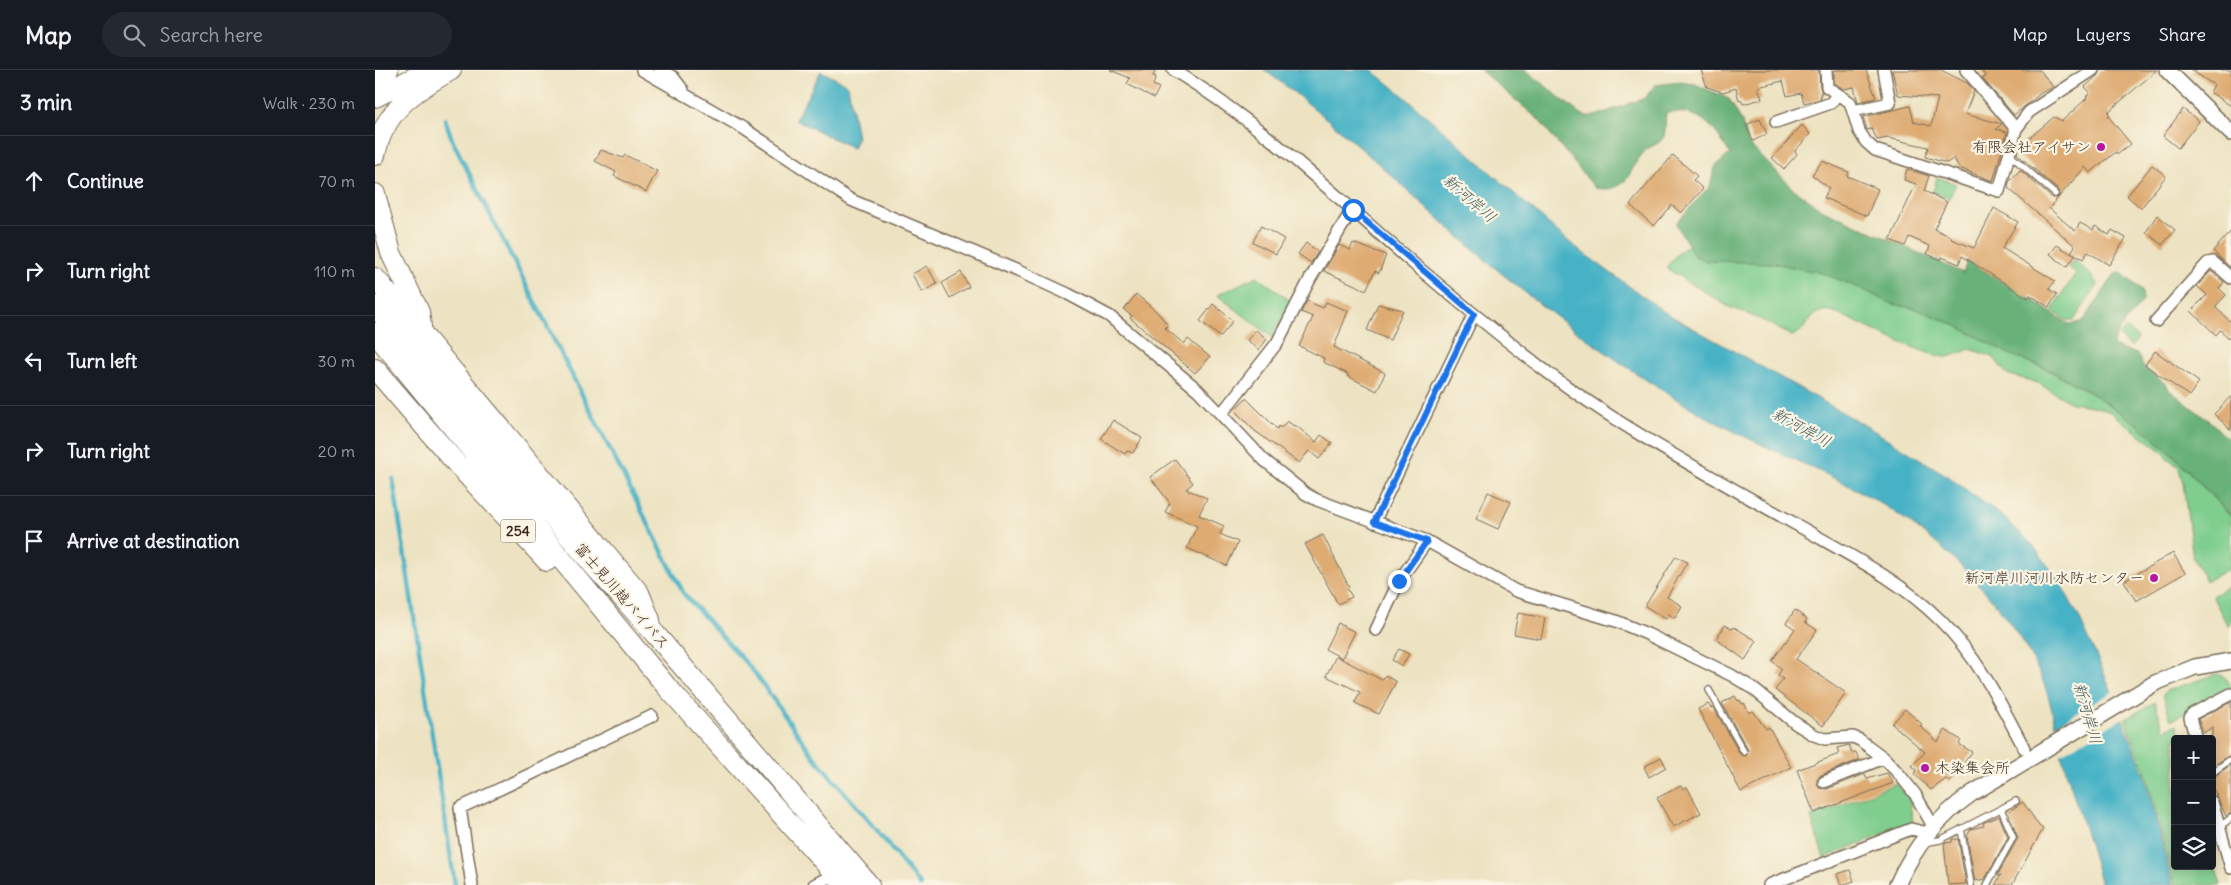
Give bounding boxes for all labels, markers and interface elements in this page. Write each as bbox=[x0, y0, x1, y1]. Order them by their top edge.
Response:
search box bbox=[102, 12, 452, 57]
text: Map bbox=[25, 20, 72, 50]
icon: search bbox=[120, 21, 148, 49]
text: Search here bbox=[160, 23, 263, 47]
text: Map bbox=[2012, 23, 2047, 46]
text: Layers bbox=[2075, 23, 2131, 46]
text: Share bbox=[2159, 23, 2206, 46]
text: 3 min bbox=[20, 89, 72, 116]
text: Walk · 230 m bbox=[263, 93, 355, 113]
place label: 有限会社アイサン bbox=[1972, 137, 2091, 156]
marker: 有限会社アイサン bbox=[2095, 141, 2107, 153]
icon: ahead bbox=[20, 167, 48, 195]
text: Continue bbox=[67, 169, 144, 193]
water label: 新河岸川 bbox=[1439, 169, 1501, 227]
text: 70 m bbox=[319, 171, 355, 191]
route start bbox=[1342, 199, 1365, 222]
icon: right bbox=[20, 257, 48, 285]
text: Turn right bbox=[67, 259, 150, 283]
text: 110 m bbox=[314, 261, 355, 281]
icon: left bbox=[20, 347, 48, 375]
text: Turn left bbox=[67, 349, 137, 373]
text: 30 m bbox=[318, 351, 355, 371]
water label: 新河岸川 bbox=[1769, 403, 1835, 451]
icon: right bbox=[20, 437, 48, 465]
text: Turn right bbox=[67, 439, 150, 463]
text: 20 m bbox=[318, 441, 355, 461]
road number: 254 bbox=[501, 520, 535, 542]
icon: arrive bbox=[20, 527, 48, 555]
text: Arrive at destination bbox=[67, 529, 240, 553]
street label: 富士見川越バイパス bbox=[571, 539, 674, 653]
place label: 新河岸川河川水防センター bbox=[1965, 568, 2144, 587]
route end bbox=[1388, 570, 1411, 593]
marker: 新河岸川河川水防センター bbox=[2148, 572, 2160, 584]
water label: 新河岸川 bbox=[2070, 679, 2106, 747]
map controls bbox=[2171, 735, 2216, 870]
button: + bbox=[2171, 735, 2216, 780]
place label: 木染集会所 bbox=[1935, 758, 2010, 777]
marker: 木染集会所 bbox=[1919, 762, 1931, 774]
button: − bbox=[2171, 780, 2216, 825]
button: layers bbox=[2171, 825, 2216, 870]

